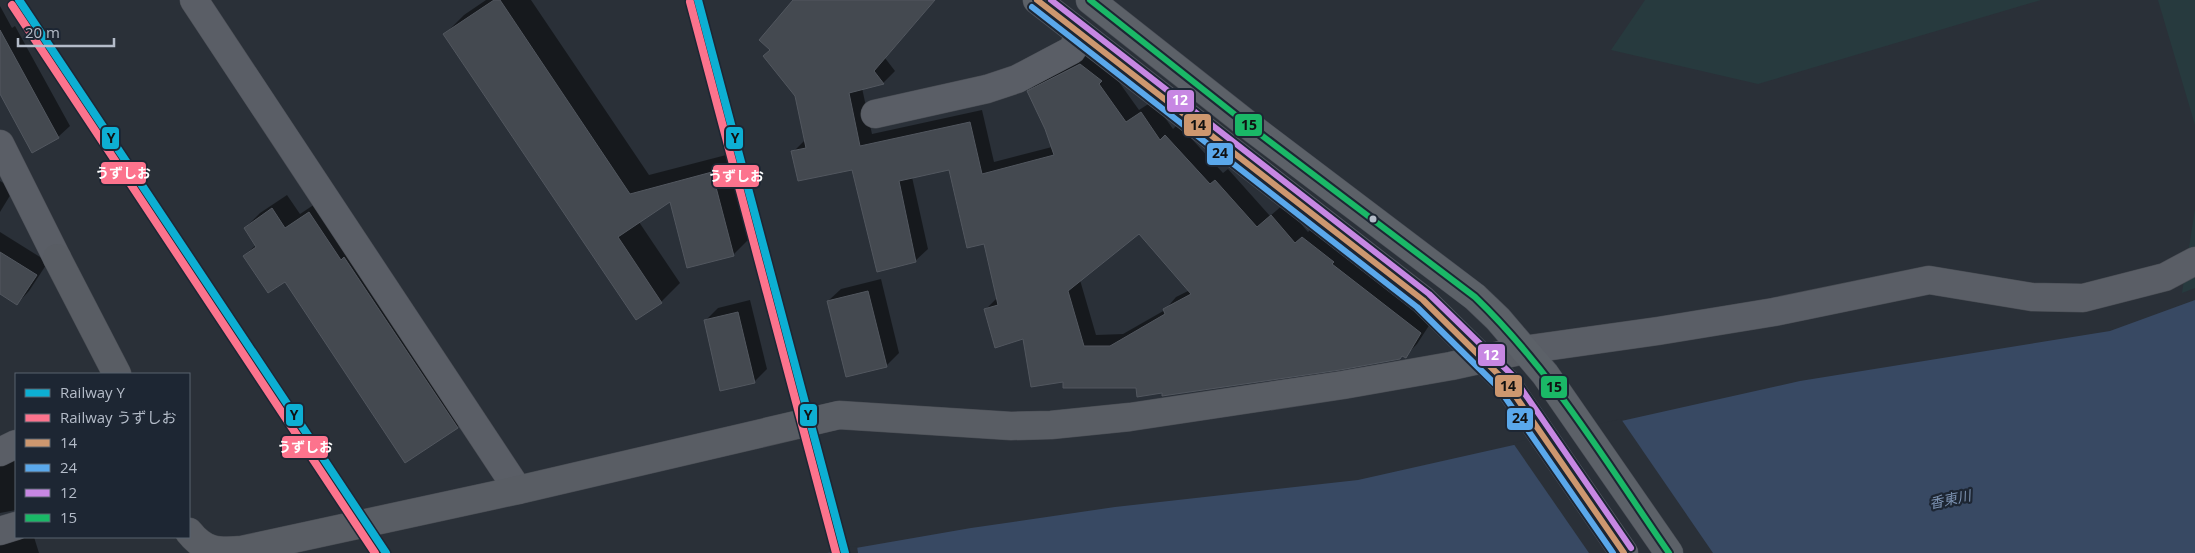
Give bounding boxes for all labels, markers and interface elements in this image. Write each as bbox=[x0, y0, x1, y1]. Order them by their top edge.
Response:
scale bar bbox=[18, 15, 114, 47]
text: 20 m bbox=[25, 22, 60, 42]
line badge: 12 bbox=[1166, 89, 1195, 113]
text: 12 bbox=[1172, 90, 1188, 109]
line badge: 14 bbox=[1183, 113, 1212, 137]
line badge: 15 bbox=[1234, 113, 1263, 137]
text: 14 bbox=[1190, 115, 1206, 134]
text: 15 bbox=[1241, 115, 1257, 134]
line badge: Y bbox=[101, 126, 120, 150]
line badge: Y bbox=[725, 126, 744, 150]
text: Y bbox=[107, 128, 116, 147]
text: Y bbox=[731, 128, 740, 147]
line badge: 24 bbox=[1206, 142, 1234, 166]
text: 24 bbox=[1212, 143, 1228, 162]
line badge: うずしお bbox=[100, 161, 147, 185]
text: うずしお bbox=[95, 163, 151, 182]
line badge: うずしお bbox=[712, 164, 760, 188]
text: うずしお bbox=[708, 166, 764, 185]
unlabelled marker bbox=[1368, 214, 1378, 224]
line badge: 12 bbox=[1477, 343, 1506, 367]
text: 12 bbox=[1483, 345, 1499, 364]
legend bbox=[15, 373, 190, 538]
line badge: 14 bbox=[1494, 374, 1523, 398]
line badge: 15 bbox=[1540, 375, 1568, 399]
text: 14 bbox=[1500, 376, 1516, 395]
text: 15 bbox=[1546, 377, 1562, 396]
text: Railway Y bbox=[60, 382, 126, 402]
line badge: Y bbox=[285, 403, 304, 427]
line badge: Y bbox=[799, 403, 818, 427]
text: Y bbox=[290, 405, 299, 424]
text: Y bbox=[804, 405, 813, 424]
text: Railway うずしお bbox=[60, 407, 177, 427]
line badge: 24 bbox=[1506, 407, 1534, 431]
text: 24 bbox=[1512, 408, 1528, 427]
text: 14 bbox=[60, 432, 78, 452]
line badge: うずしお bbox=[281, 435, 329, 459]
text: うずしお bbox=[277, 437, 333, 456]
text: 24 bbox=[60, 457, 78, 477]
text: 12 bbox=[60, 482, 77, 502]
water label: 香東川 bbox=[1927, 485, 1974, 513]
text: 15 bbox=[60, 507, 77, 527]

